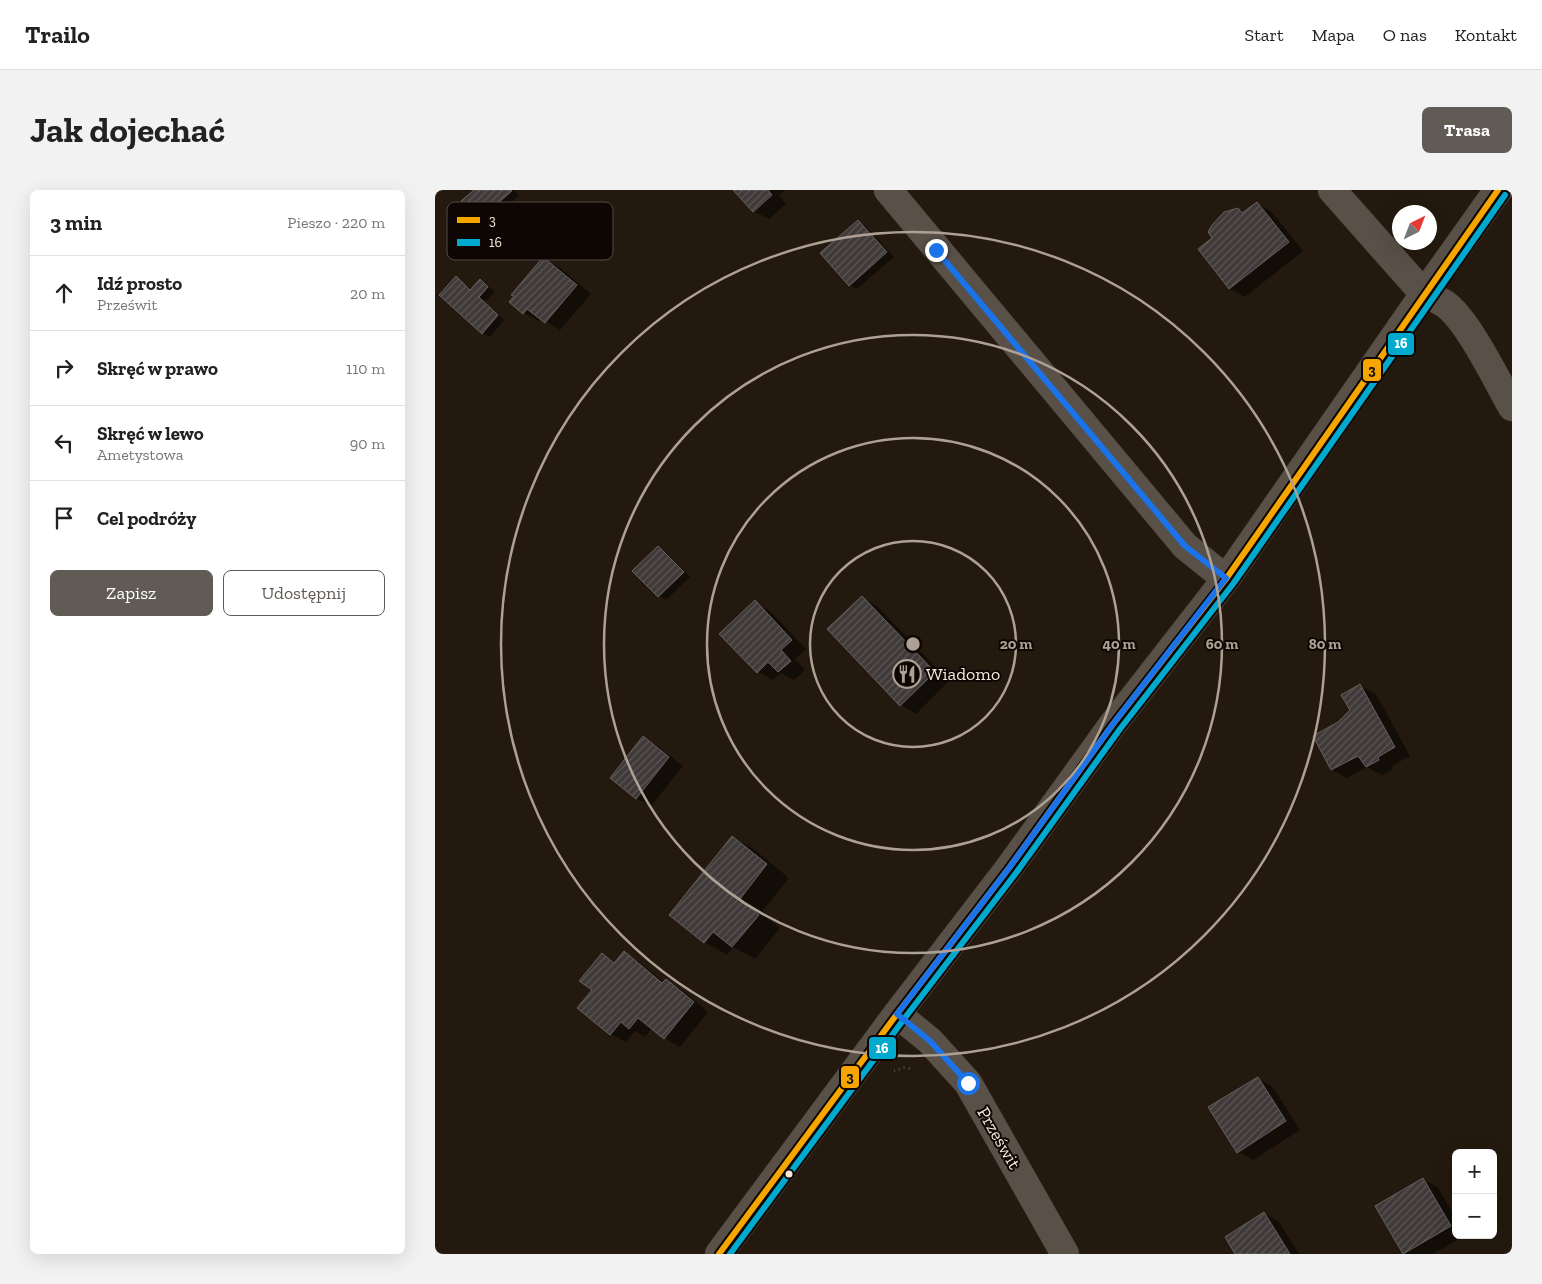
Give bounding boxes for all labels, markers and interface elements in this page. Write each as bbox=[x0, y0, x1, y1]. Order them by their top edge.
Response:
text: Trailo bbox=[25, 20, 90, 49]
text: Start bbox=[1245, 24, 1284, 46]
text: Mapa bbox=[1312, 24, 1355, 46]
text: O nas bbox=[1383, 24, 1427, 46]
text: Kontakt bbox=[1455, 24, 1517, 46]
button: Trasa bbox=[1422, 107, 1512, 153]
text: Jak dojechać bbox=[30, 109, 225, 151]
legend bbox=[447, 202, 613, 260]
north arrow bbox=[1392, 205, 1437, 250]
text: 3 min bbox=[50, 210, 102, 235]
text: 3 bbox=[489, 212, 496, 229]
text: Pieszo · 220 m bbox=[287, 213, 385, 232]
text: 16 bbox=[489, 234, 502, 251]
route end bbox=[925, 239, 948, 262]
text: Idź prosto bbox=[97, 272, 182, 295]
icon: ahead bbox=[50, 279, 78, 307]
text: 20 m bbox=[350, 284, 385, 303]
text: Prześwit bbox=[97, 295, 158, 314]
line badge: 16 bbox=[1387, 332, 1415, 356]
text: 16 bbox=[1394, 335, 1408, 352]
icon: right bbox=[50, 354, 78, 382]
text: Skręć w prawo bbox=[97, 357, 218, 380]
line badge: 3 bbox=[1362, 358, 1382, 382]
text: 110 m bbox=[346, 359, 385, 378]
text: 3 bbox=[1368, 362, 1376, 379]
text: Skręć w lewo bbox=[97, 422, 204, 445]
icon: left bbox=[50, 429, 78, 457]
text: 90 m bbox=[350, 434, 385, 453]
text: Ametystowa bbox=[97, 445, 184, 464]
icon: arrive bbox=[50, 504, 78, 532]
text: Cel podróży bbox=[97, 507, 196, 530]
button: Zapisz bbox=[50, 570, 213, 616]
button: Udostępnij bbox=[223, 570, 385, 616]
centre of rings bbox=[904, 635, 922, 653]
text: 20 m bbox=[1000, 635, 1032, 653]
text: 40 m bbox=[1102, 635, 1136, 653]
text: 60 m bbox=[1206, 635, 1238, 653]
text: 80 m bbox=[1309, 635, 1341, 653]
restaurant icon: Wiadomo bbox=[892, 659, 922, 689]
place label: Wiadomo bbox=[926, 663, 1000, 685]
line badge: 16 bbox=[868, 1036, 897, 1060]
text: 16 bbox=[875, 1040, 889, 1057]
line badge: 3 bbox=[840, 1065, 860, 1089]
text: 3 bbox=[846, 1069, 854, 1086]
route start bbox=[957, 1072, 980, 1095]
street label: Prześwit bbox=[972, 1103, 1026, 1173]
map controls bbox=[1452, 1149, 1497, 1239]
button: + bbox=[1452, 1149, 1497, 1194]
unlabelled marker bbox=[784, 1169, 794, 1179]
button: − bbox=[1452, 1194, 1497, 1239]

